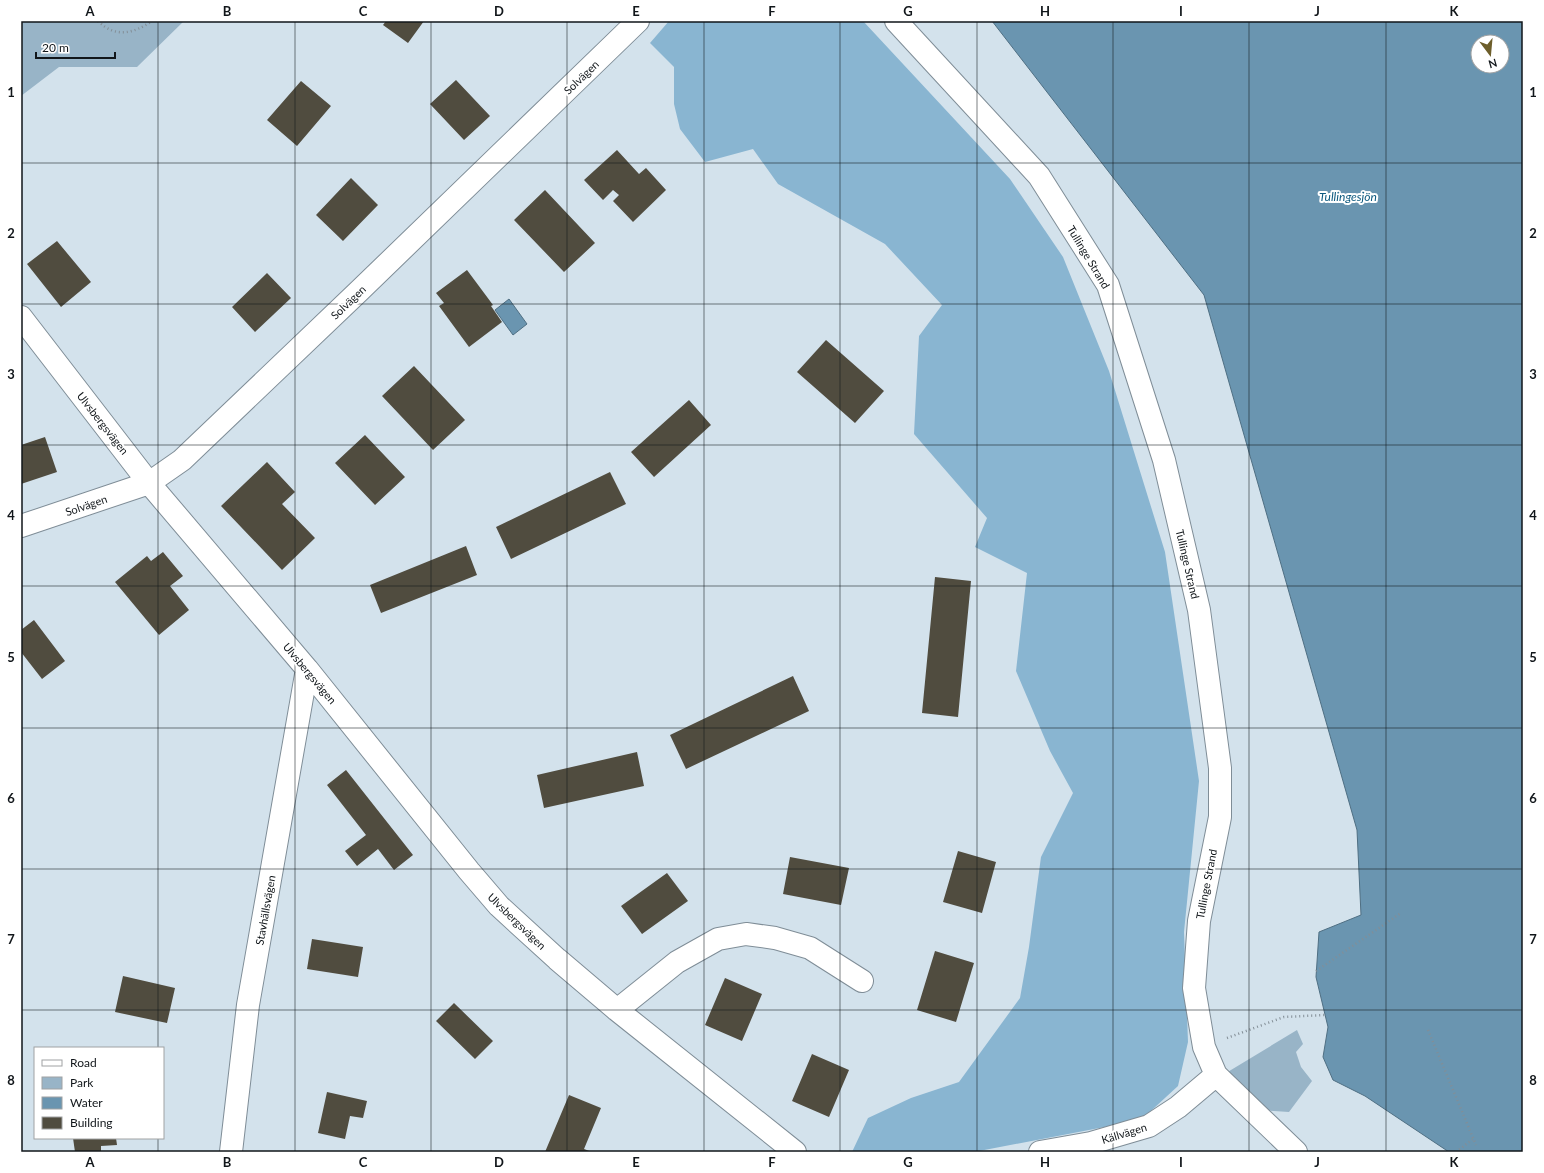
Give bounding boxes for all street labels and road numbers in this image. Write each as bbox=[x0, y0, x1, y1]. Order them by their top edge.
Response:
street label: Solvägen bbox=[561, 57, 601, 97]
street label: Tullinge Strand bbox=[1065, 223, 1113, 291]
street label: Solvägen bbox=[328, 282, 368, 322]
street label: Ulvsbergsvägen bbox=[75, 389, 131, 457]
street label: Solvägen bbox=[63, 492, 109, 518]
street label: Tullinge Strand bbox=[1174, 528, 1202, 600]
street label: Ulvsbergsvägen bbox=[281, 640, 339, 706]
street label: Tullinge Strand bbox=[1193, 848, 1219, 920]
street label: Stavhällsvägen bbox=[252, 874, 278, 946]
street label: Ulvsbergsvägen bbox=[485, 890, 549, 952]
street label: Källvägen bbox=[1100, 1120, 1148, 1146]

